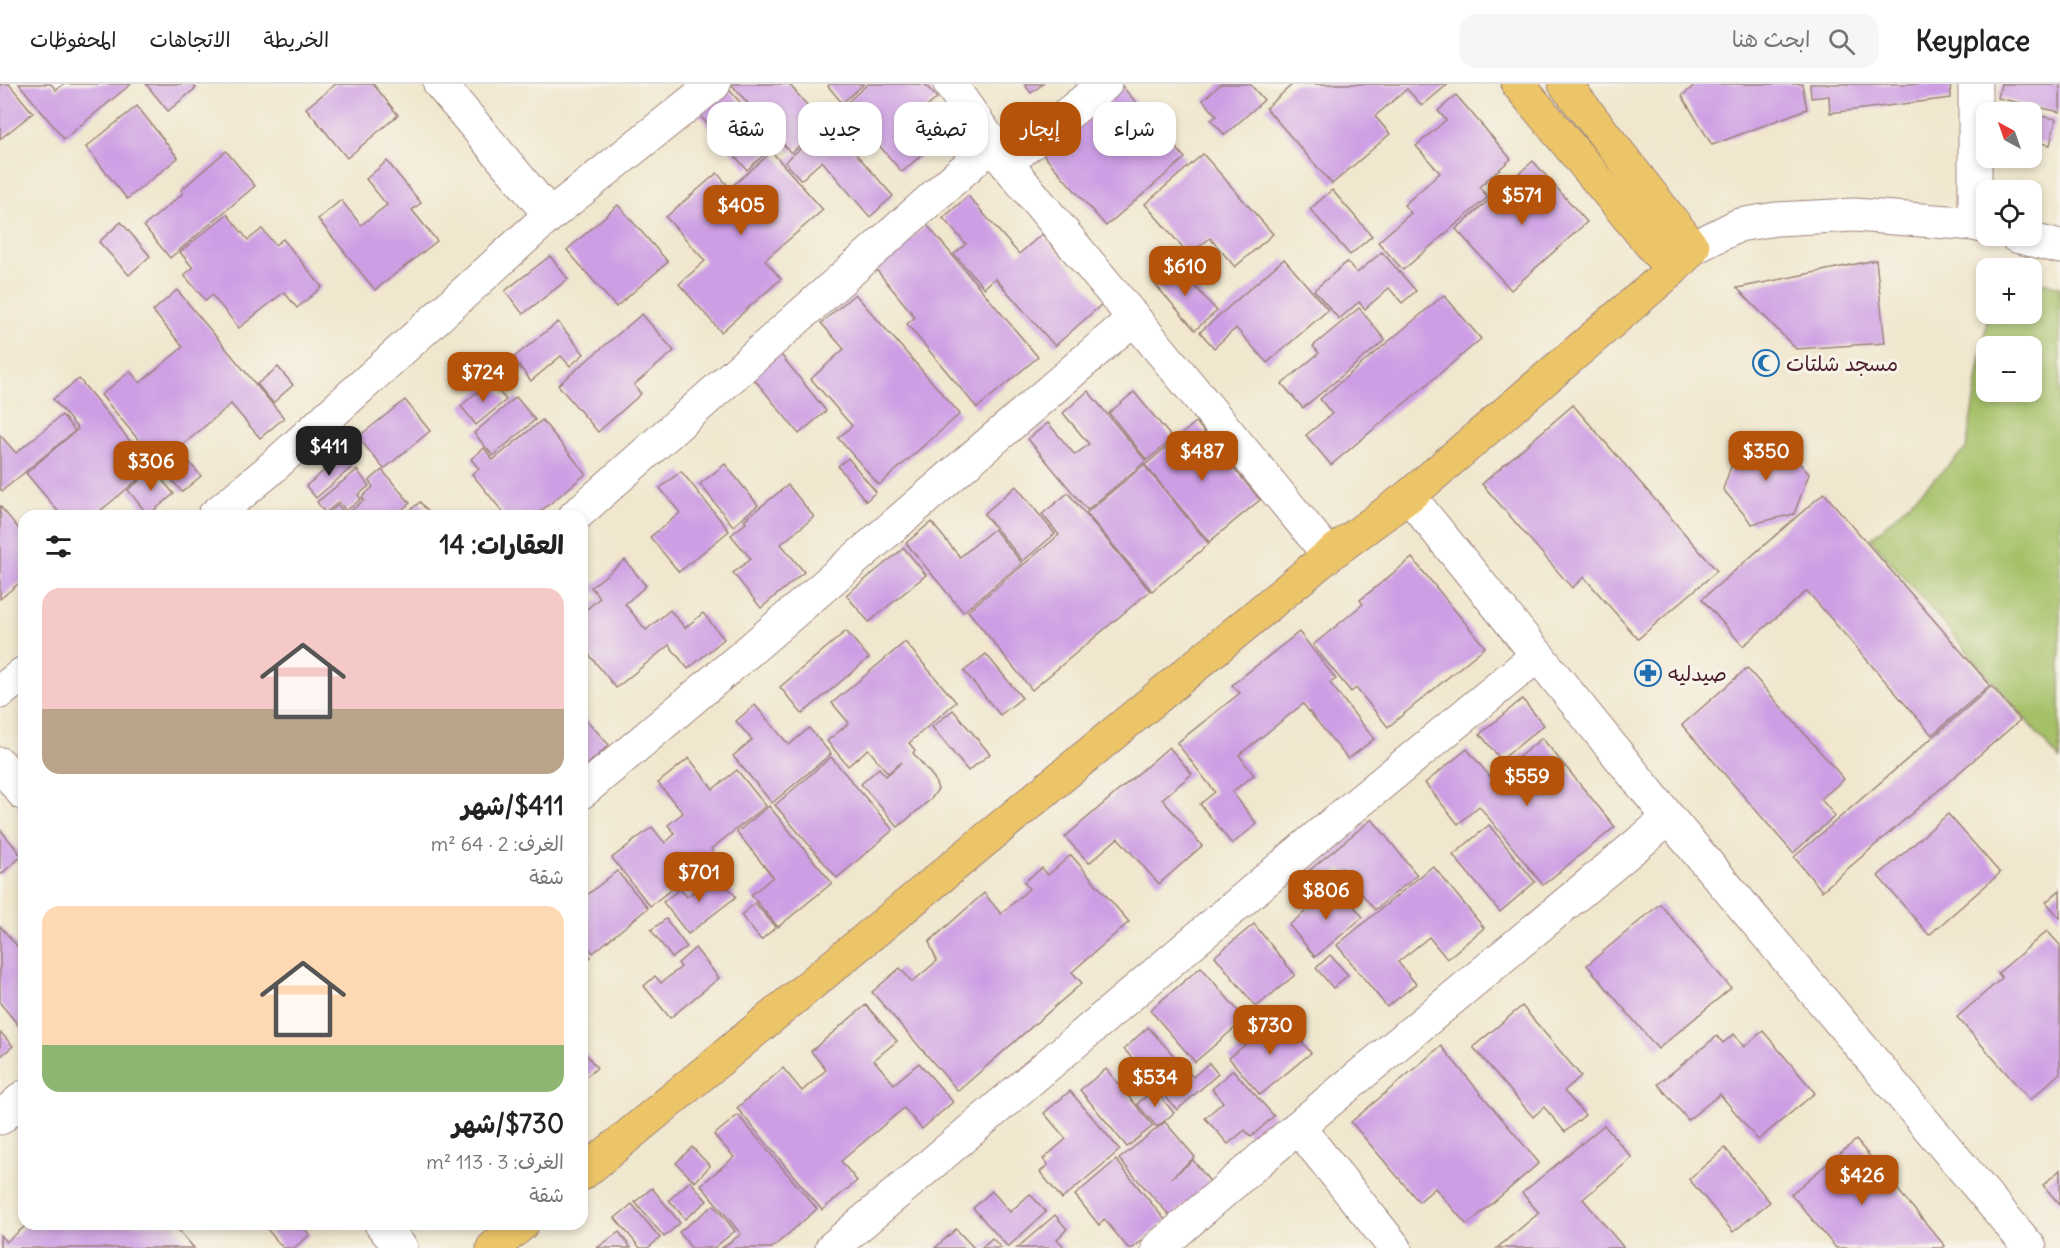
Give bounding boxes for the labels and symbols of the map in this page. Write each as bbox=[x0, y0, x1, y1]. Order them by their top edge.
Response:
north arrow bbox=[1976, 102, 2042, 168]
pin: $571 bbox=[1486, 175, 1558, 226]
pin: $405 bbox=[705, 185, 777, 236]
pin: $610 bbox=[1149, 246, 1221, 297]
mosque icon: مسجد شلتات bbox=[1751, 348, 1781, 378]
place label: مسجد شلتات bbox=[1786, 350, 1898, 377]
pin: $724 bbox=[447, 352, 519, 403]
pin: $411 bbox=[293, 426, 365, 477]
pin: $487 bbox=[1166, 431, 1238, 482]
pin: $350 bbox=[1730, 431, 1802, 482]
pin: $306 bbox=[115, 441, 187, 492]
pharmacy icon: صيدليه bbox=[1633, 658, 1663, 688]
place label: صيدليه bbox=[1668, 660, 1727, 687]
pin: $559 bbox=[1491, 756, 1563, 807]
pin: $701 bbox=[663, 852, 735, 903]
pin: $806 bbox=[1290, 870, 1362, 921]
pin: $730 bbox=[1234, 1005, 1306, 1056]
pin: $534 bbox=[1119, 1057, 1191, 1108]
pin: $426 bbox=[1826, 1155, 1898, 1206]

